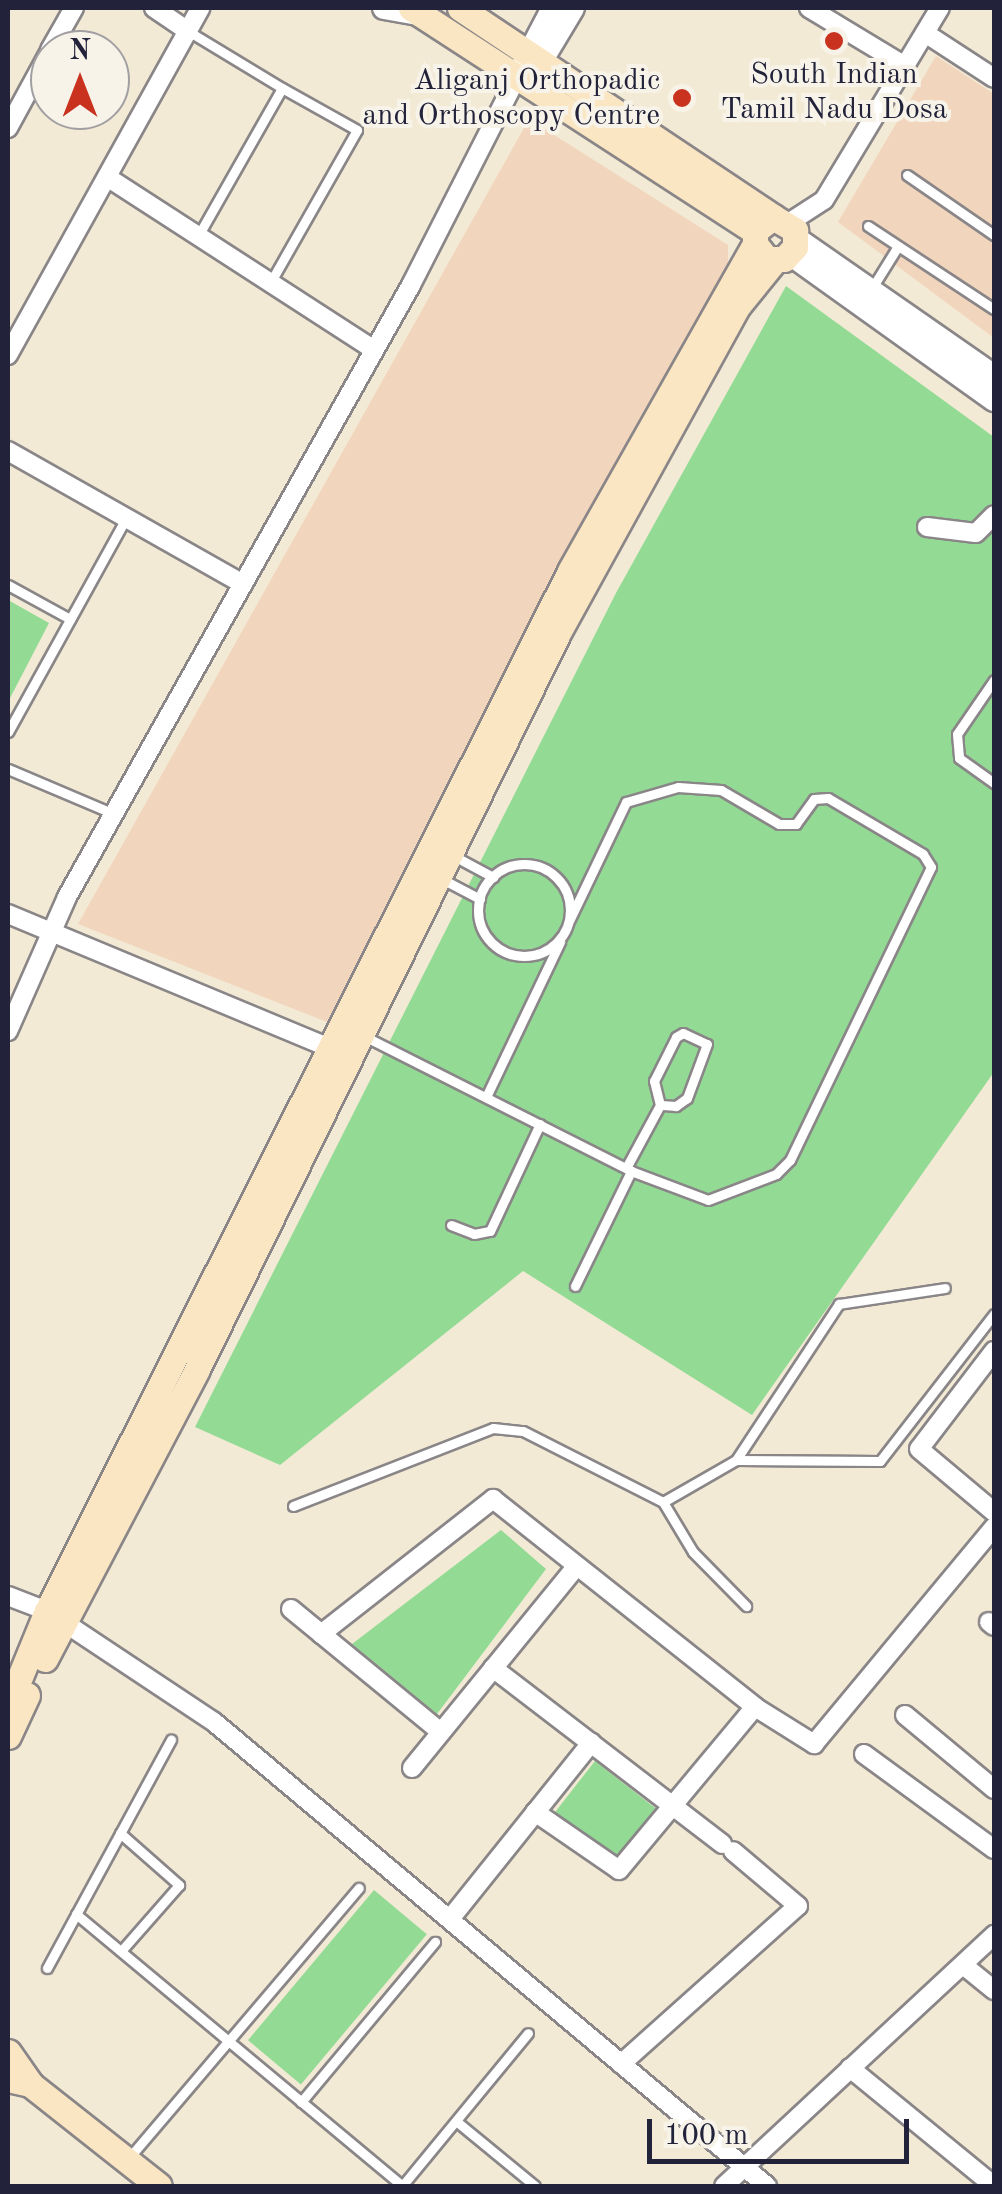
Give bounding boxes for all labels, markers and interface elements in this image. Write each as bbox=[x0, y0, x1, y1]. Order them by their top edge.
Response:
north arrow bbox=[30, 30, 130, 130]
marker: South Indian Tamil Nadu Dosa bbox=[823, 30, 845, 52]
text: N bbox=[69, 38, 91, 66]
place label: South Indian Tamil Nadu Dosa bbox=[720, 57, 948, 128]
place label: Aliganj Orthopadic and Orthoscopy Centre bbox=[362, 63, 660, 134]
marker: Aliganj Orthopadic and Orthoscopy Centre bbox=[669, 85, 695, 111]
scale bar bbox=[652, 2099, 914, 2161]
text: 100 m bbox=[664, 2121, 748, 2151]

